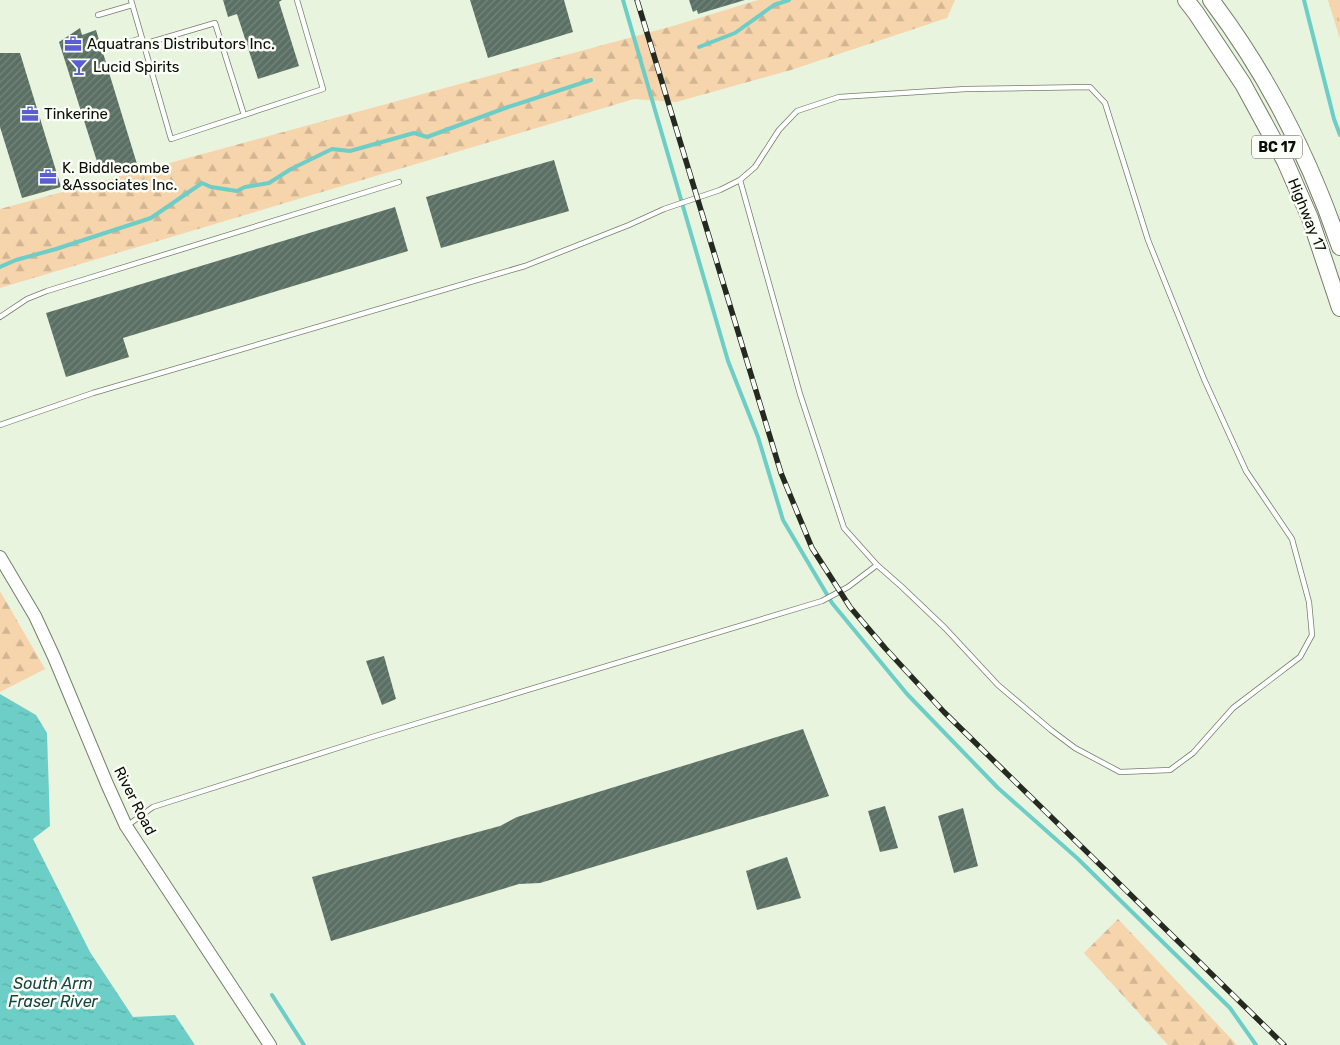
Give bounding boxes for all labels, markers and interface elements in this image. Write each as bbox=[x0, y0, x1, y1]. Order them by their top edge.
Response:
office icon: Aquatrans Distributors Inc. bbox=[63, 34, 83, 54]
place label: Aquatrans Distributors Inc. bbox=[87, 35, 275, 53]
bar icon: Lucid Spirits bbox=[69, 57, 89, 77]
place label: Lucid Spirits bbox=[93, 58, 180, 76]
office icon: Tinkerine bbox=[20, 104, 40, 124]
place label: Tinkerine bbox=[44, 105, 108, 123]
road number: BC 17 bbox=[1252, 136, 1302, 158]
place label: K. Biddlecombe &Associates Inc. bbox=[62, 159, 177, 194]
office icon: K. Biddlecombe &Associates Inc. bbox=[38, 167, 58, 187]
street label: Highway 17 bbox=[1284, 176, 1330, 255]
street label: River Road bbox=[110, 764, 160, 838]
water label: South Arm Fraser River bbox=[8, 974, 99, 1011]

